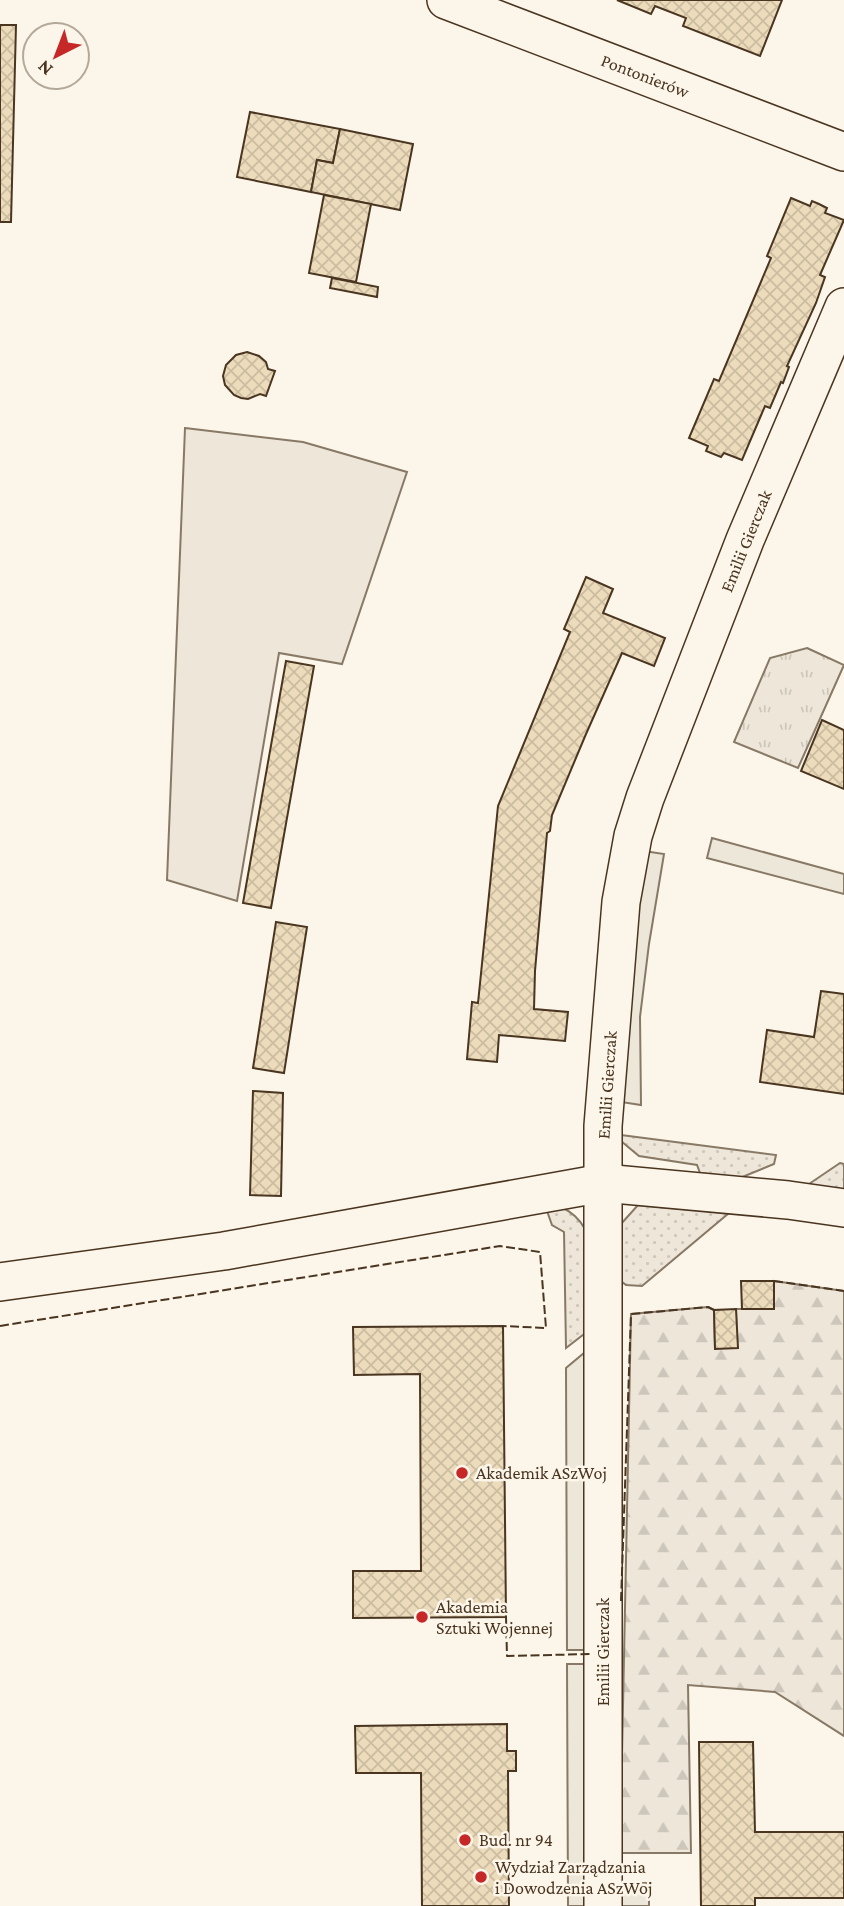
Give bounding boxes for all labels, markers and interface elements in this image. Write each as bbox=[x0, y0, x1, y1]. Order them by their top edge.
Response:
north arrow bbox=[21, 21, 91, 91]
street label: Pontonierów bbox=[598, 50, 692, 102]
text: N bbox=[33, 56, 57, 80]
street label: Emilii Gierczak bbox=[716, 487, 776, 595]
street label: Emilii Gierczak bbox=[593, 1030, 621, 1140]
place label: Akademik ASzWoj bbox=[476, 1463, 607, 1484]
marker: Akademik ASzWoj bbox=[454, 1465, 470, 1481]
place label: Akademia Sztuki Wojennej bbox=[436, 1597, 553, 1639]
street label: Emilii Gierczak bbox=[593, 1597, 613, 1706]
marker: Akademia Sztuki Wojennej bbox=[414, 1609, 430, 1625]
place label: Bud. nr 94 bbox=[479, 1830, 553, 1850]
marker: Bud. nr 94 bbox=[457, 1832, 473, 1848]
place label: Wydział Zarządzania i Dowodzenia ASzWoj bbox=[495, 1857, 652, 1899]
marker: Wydział Zarządzania i Dowodzenia ASzWoj bbox=[473, 1869, 489, 1885]

